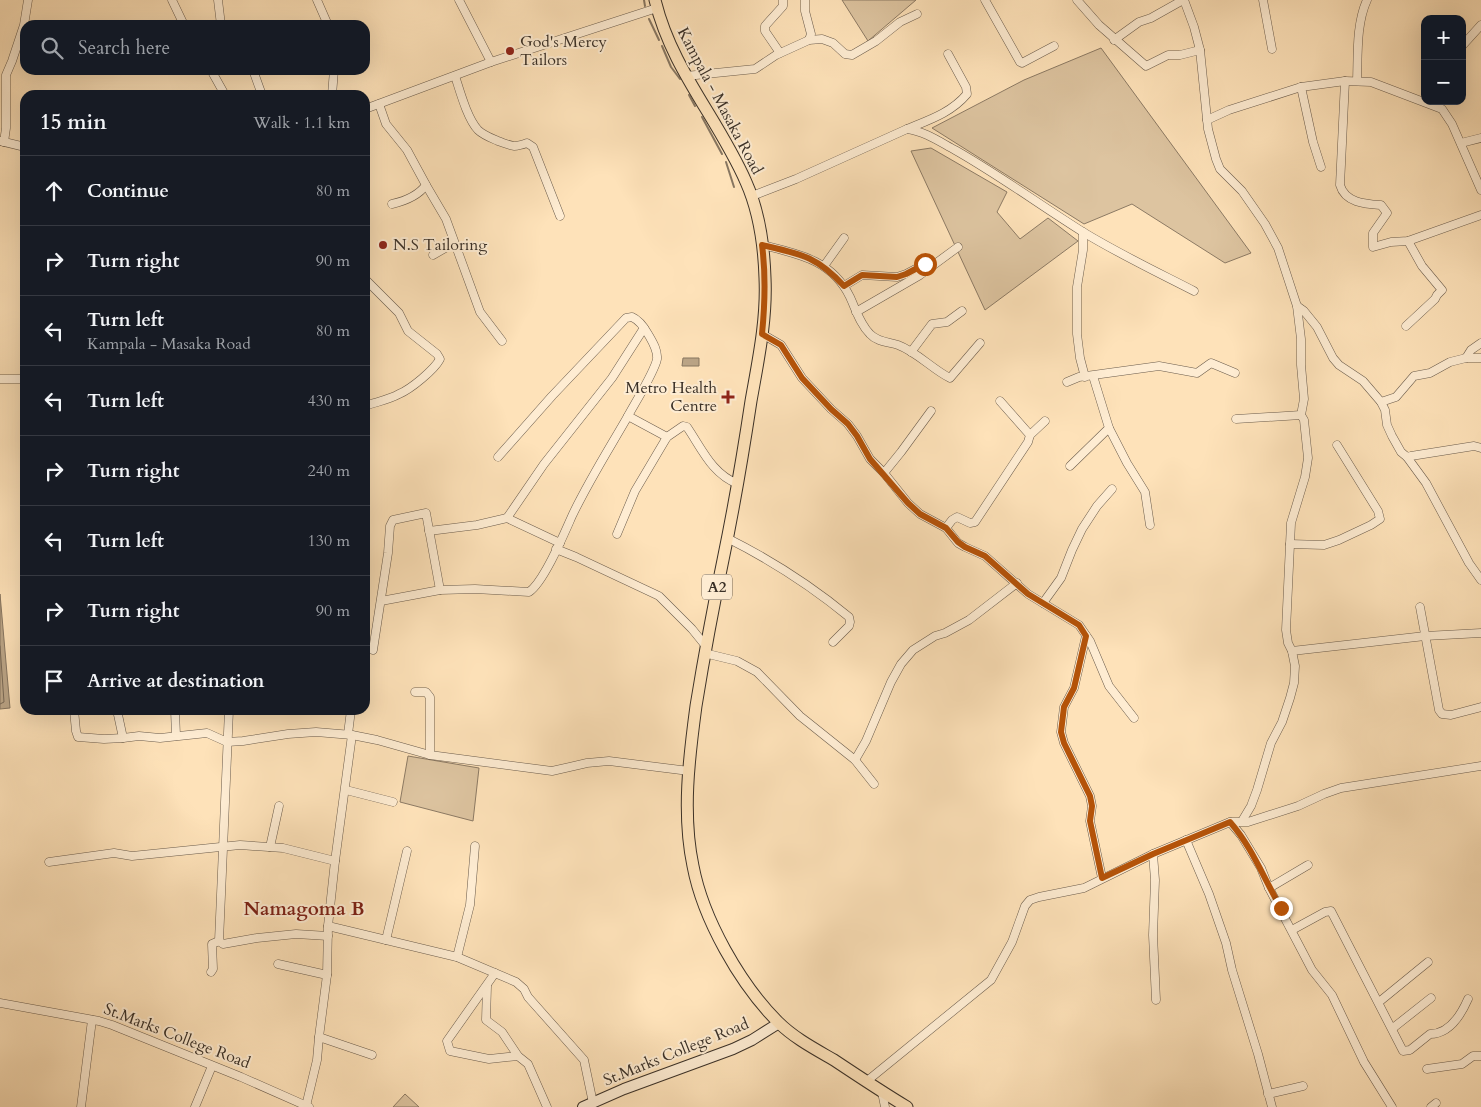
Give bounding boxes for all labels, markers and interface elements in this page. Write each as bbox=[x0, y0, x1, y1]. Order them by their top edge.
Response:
map controls bbox=[1421, 15, 1466, 105]
button: + bbox=[1421, 15, 1466, 60]
search box bbox=[20, 20, 370, 75]
street label: Kampala - Masaka Road bbox=[672, 24, 768, 179]
place label: God's Mercy Tailors bbox=[520, 31, 608, 71]
icon: search bbox=[38, 34, 66, 62]
text: Search here bbox=[78, 35, 170, 61]
marker: God's Mercy Tailors bbox=[504, 45, 516, 57]
button: − bbox=[1421, 60, 1466, 105]
text: 15 min bbox=[40, 108, 107, 137]
text: Walk · 1.1 km bbox=[253, 112, 350, 134]
icon: ahead bbox=[40, 177, 68, 205]
text: Continue bbox=[87, 178, 169, 204]
text: 80 m bbox=[316, 180, 350, 202]
place label: N.S Tailoring bbox=[393, 234, 487, 256]
marker: N.S Tailoring bbox=[377, 239, 389, 251]
icon: right bbox=[40, 247, 68, 275]
text: Turn right bbox=[87, 248, 179, 274]
text: 90 m bbox=[316, 250, 350, 272]
route start bbox=[914, 253, 937, 276]
text: Turn left bbox=[87, 307, 164, 333]
icon: left bbox=[40, 317, 68, 345]
text: 80 m bbox=[316, 320, 350, 342]
text: Kampala - Masaka Road bbox=[87, 333, 251, 355]
place label: Metro Health Centre bbox=[625, 377, 717, 417]
icon: left bbox=[40, 387, 68, 415]
text: Turn left bbox=[87, 388, 164, 414]
text: 430 m bbox=[308, 390, 350, 412]
marker: Metro Health Centre bbox=[721, 390, 735, 404]
icon: right bbox=[40, 457, 68, 485]
text: Turn right bbox=[87, 458, 179, 484]
text: 240 m bbox=[308, 460, 350, 482]
icon: left bbox=[40, 527, 68, 555]
text: Turn left bbox=[87, 528, 164, 554]
text: 130 m bbox=[308, 530, 350, 552]
road number: A2 bbox=[702, 574, 732, 600]
icon: right bbox=[40, 597, 68, 625]
text: Turn right bbox=[87, 598, 179, 624]
text: 90 m bbox=[316, 600, 350, 622]
icon: arrive bbox=[40, 667, 68, 695]
text: Arrive at destination bbox=[87, 668, 264, 694]
district label: Namagoma B bbox=[243, 896, 365, 922]
route end bbox=[1270, 897, 1293, 920]
street label: St.Marks College Road bbox=[101, 998, 254, 1074]
street label: St.Marks College Road bbox=[600, 1013, 752, 1091]

